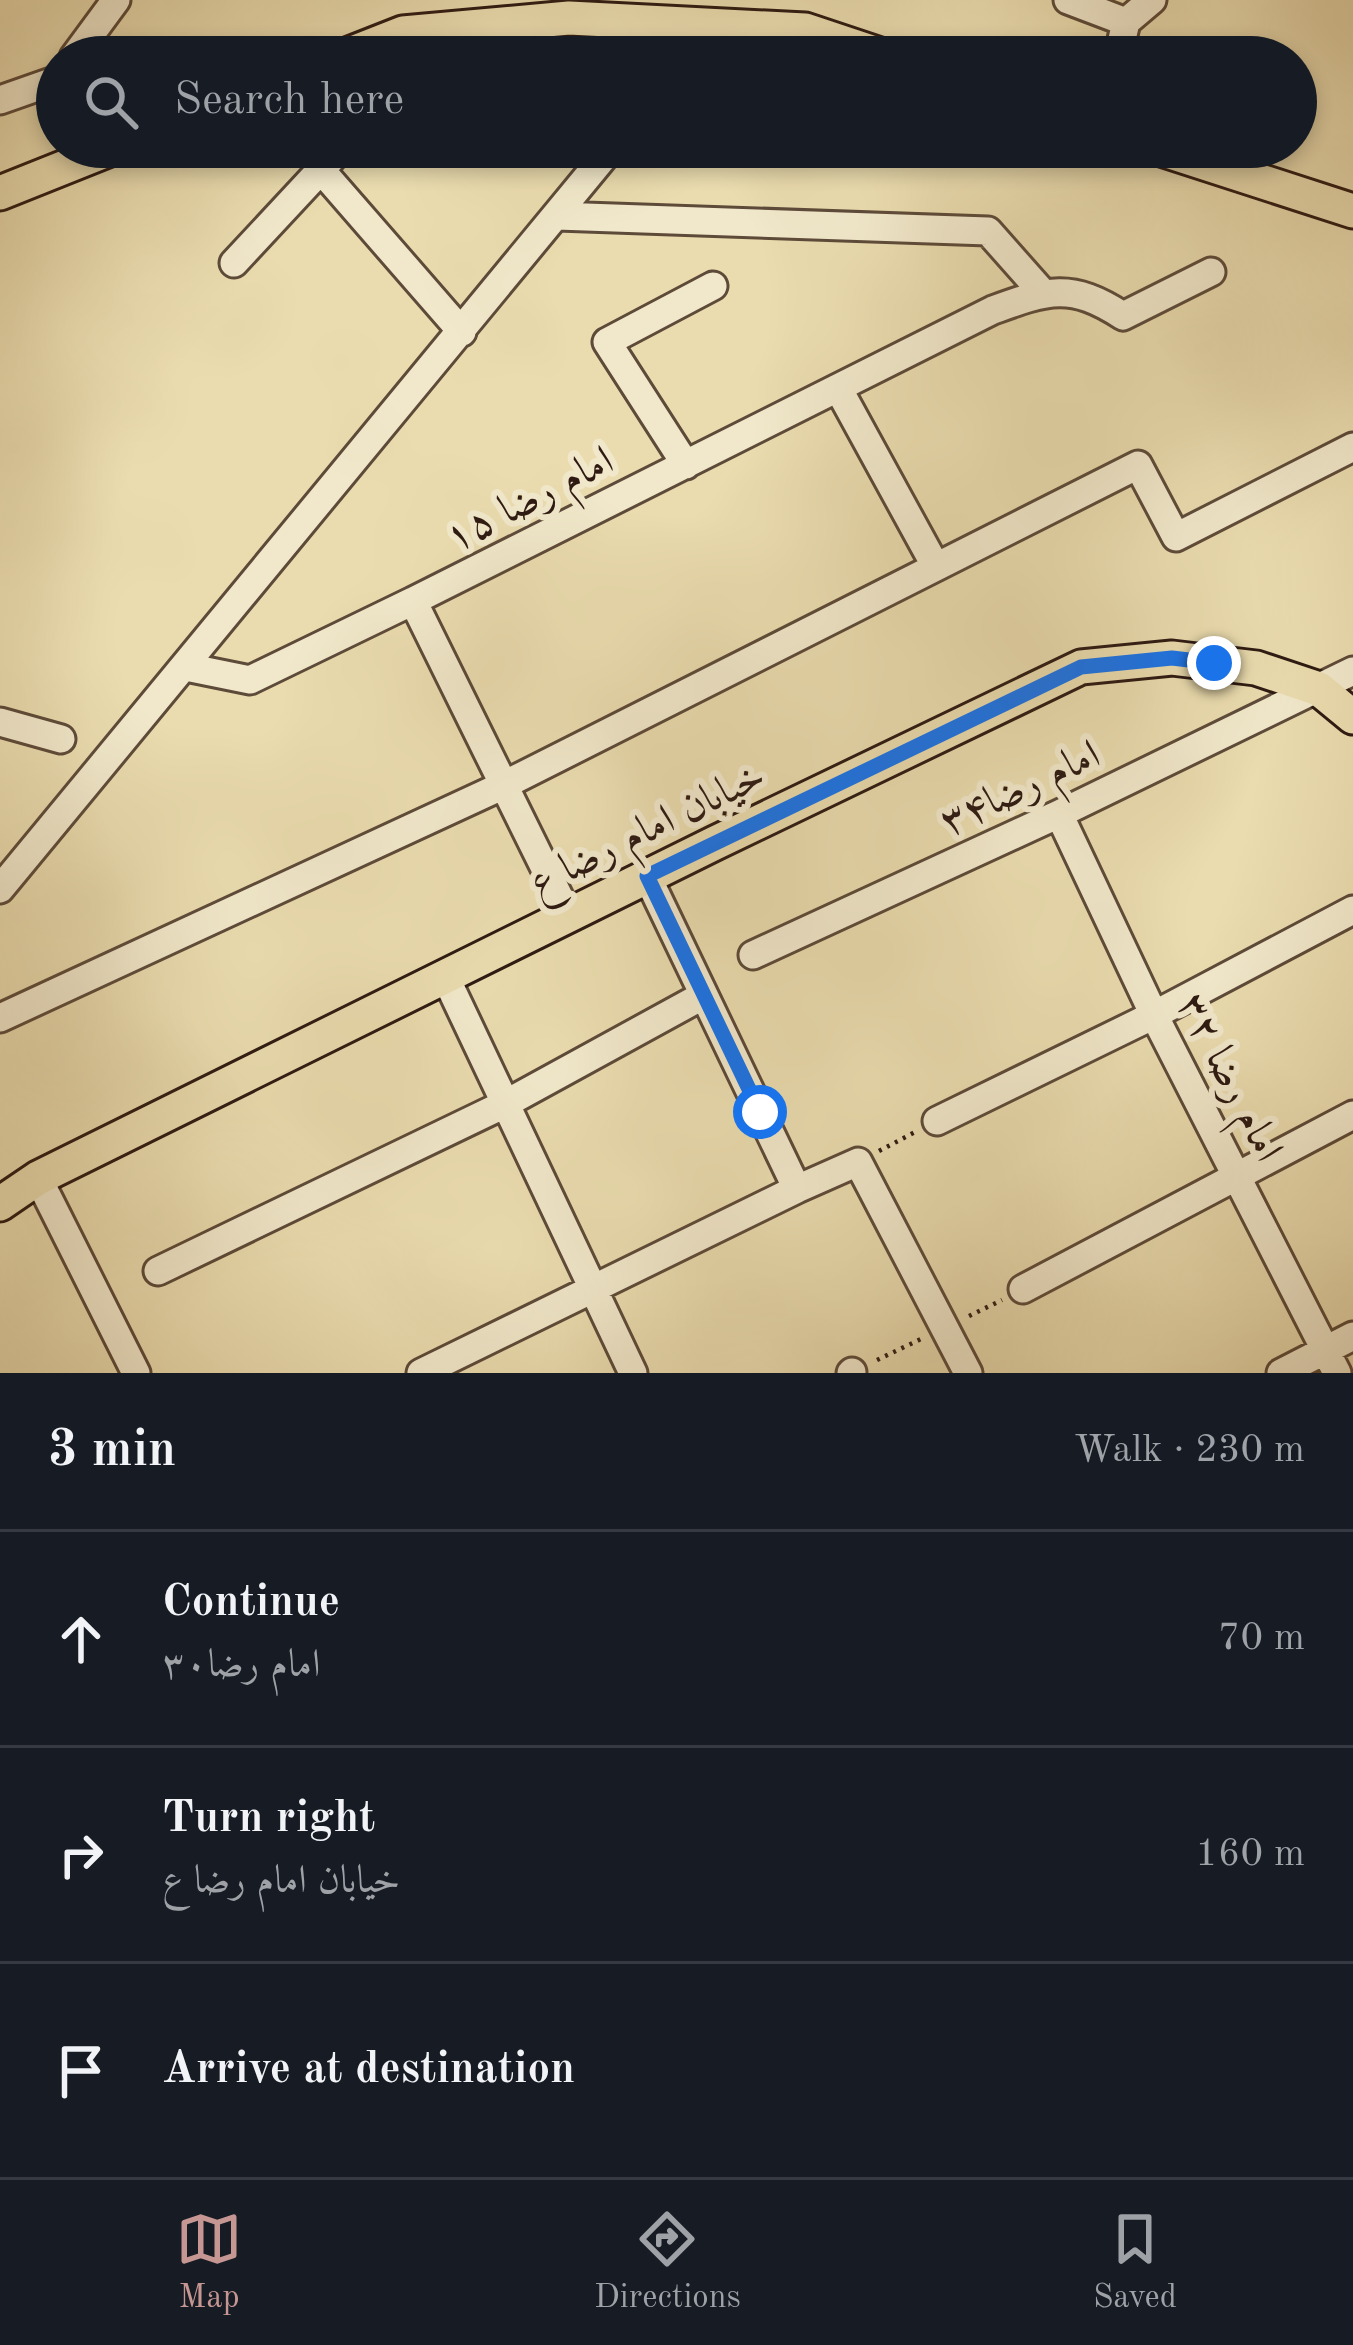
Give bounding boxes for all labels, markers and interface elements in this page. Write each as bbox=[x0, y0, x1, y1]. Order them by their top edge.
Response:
search box bbox=[36, 36, 1317, 168]
icon: search bbox=[78, 69, 144, 135]
text: Search here bbox=[174, 79, 404, 124]
street label: ۱۵ امام رضا bbox=[439, 440, 626, 571]
route end bbox=[1187, 636, 1241, 690]
street label: امام رضا۳۴ bbox=[934, 735, 1112, 856]
street label: خیابان امام رضا ع bbox=[523, 755, 778, 917]
street label: امام رضا ۳۲ bbox=[1158, 987, 1289, 1174]
route start bbox=[733, 1085, 787, 1139]
text: 3 min bbox=[48, 1426, 176, 1477]
text: Walk · 230 m bbox=[1074, 1431, 1305, 1470]
text: Continue bbox=[162, 1581, 340, 1626]
icon: ahead bbox=[48, 1606, 114, 1672]
text: 70 m bbox=[1218, 1619, 1305, 1658]
text: امام رضا۳۰ bbox=[162, 1646, 320, 1685]
text: Turn right bbox=[162, 1797, 375, 1842]
icon: right bbox=[48, 1822, 114, 1888]
text: 160 m bbox=[1195, 1835, 1305, 1874]
text: خیابان امام رضا ع bbox=[162, 1862, 400, 1901]
icon: arrive bbox=[48, 2038, 114, 2104]
text: Arrive at destination bbox=[162, 2048, 575, 2093]
tab: Map bbox=[176, 2206, 242, 2319]
tab: Directions bbox=[594, 2206, 741, 2319]
tab: Saved bbox=[1093, 2206, 1177, 2319]

